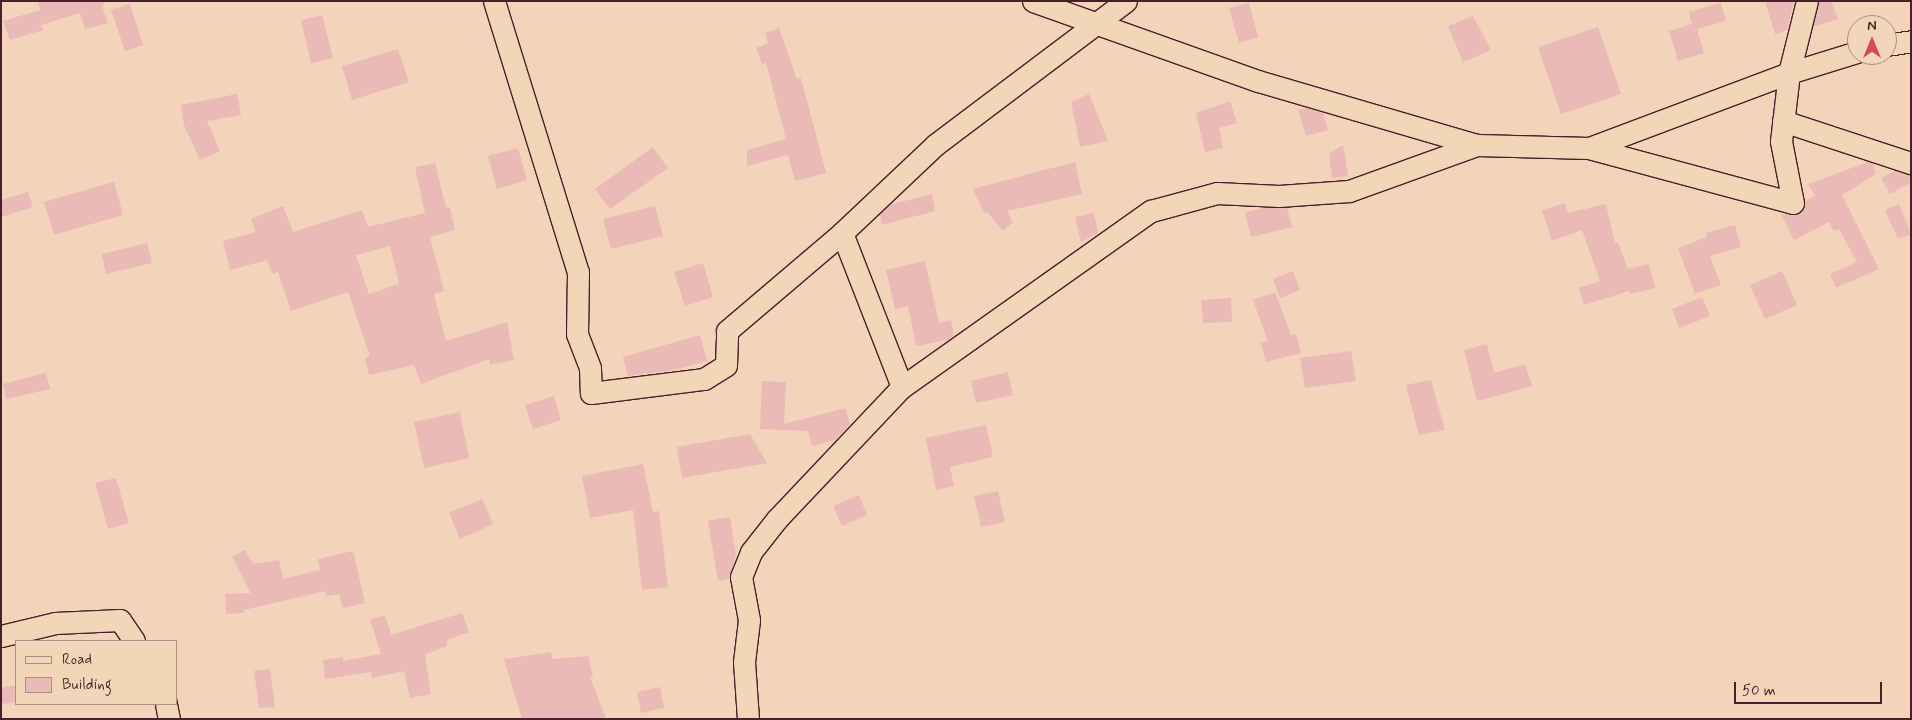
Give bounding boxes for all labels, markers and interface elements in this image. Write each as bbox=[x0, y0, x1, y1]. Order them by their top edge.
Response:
north arrow bbox=[1847, 15, 1897, 65]
text: N bbox=[1867, 17, 1877, 35]
legend bbox=[15, 640, 178, 705]
text: Road bbox=[62, 650, 92, 670]
scale bar bbox=[1737, 672, 1884, 704]
text: Building bbox=[62, 675, 112, 695]
text: 50 m bbox=[1742, 681, 1776, 701]

